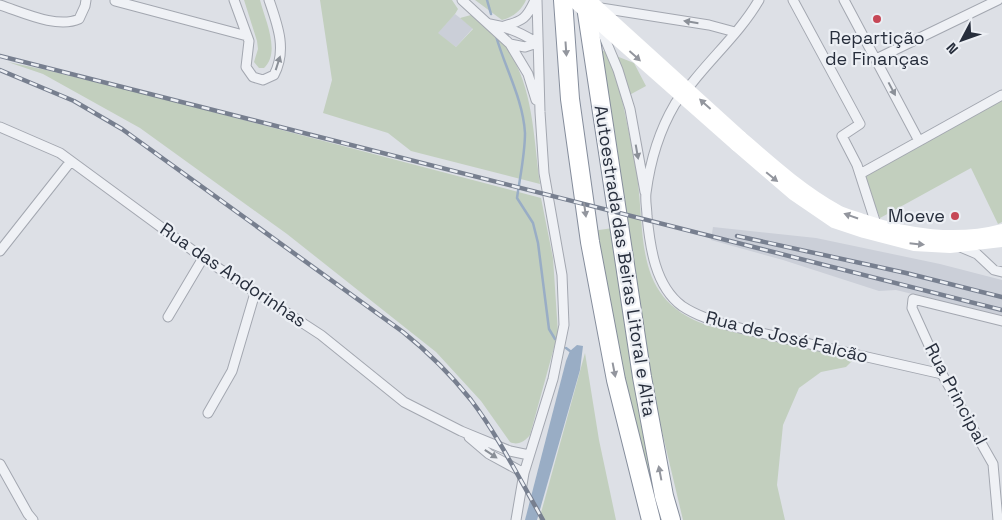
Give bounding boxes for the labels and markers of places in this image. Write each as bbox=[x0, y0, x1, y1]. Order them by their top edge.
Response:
marker: Repartição de Finanças bbox=[871, 13, 883, 25]
place label: Repartição de Finanças bbox=[825, 26, 929, 70]
place label: Moeve bbox=[888, 204, 945, 227]
marker: Moeve bbox=[949, 210, 961, 222]

